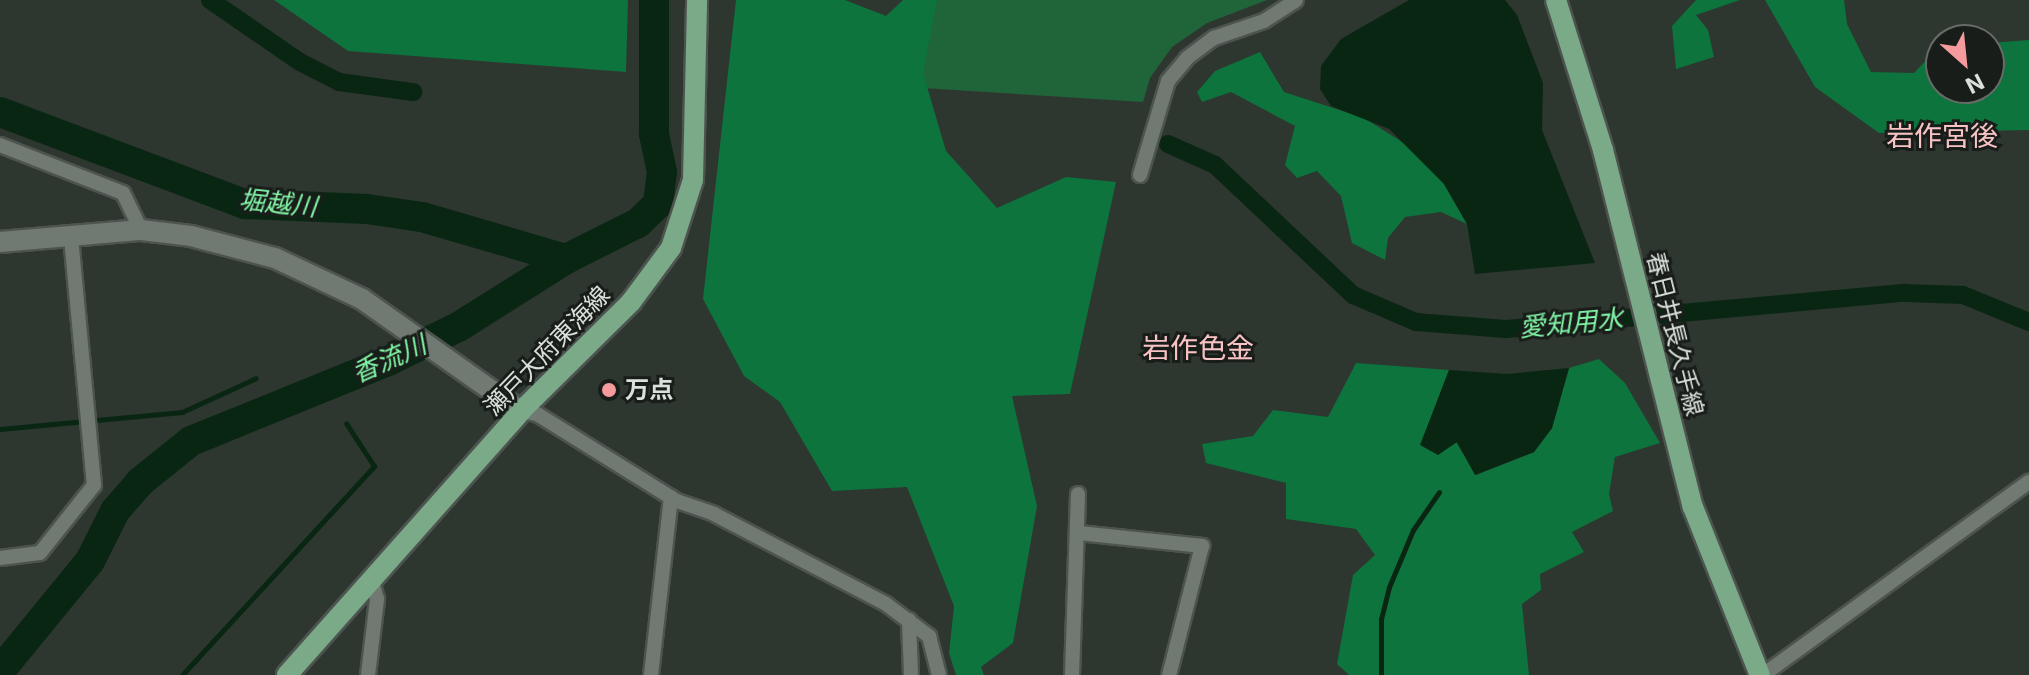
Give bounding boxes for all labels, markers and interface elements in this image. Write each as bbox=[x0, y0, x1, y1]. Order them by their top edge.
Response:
north arrow bbox=[1925, 24, 2005, 104]
text: N bbox=[1962, 68, 1988, 99]
district label: 岩作宮後 bbox=[1886, 119, 1998, 153]
water label: 堀越川 bbox=[238, 183, 318, 223]
street label: 春日井長久手線 bbox=[1641, 249, 1709, 419]
street label: 瀬戸大府東海線 bbox=[478, 281, 616, 421]
water label: 愛知用水 bbox=[1518, 303, 1624, 343]
water label: 香流川 bbox=[347, 329, 431, 389]
district label: 岩作色金 bbox=[1142, 331, 1254, 365]
place label: 万点 bbox=[625, 376, 673, 404]
marker: 万点 bbox=[600, 381, 618, 399]

